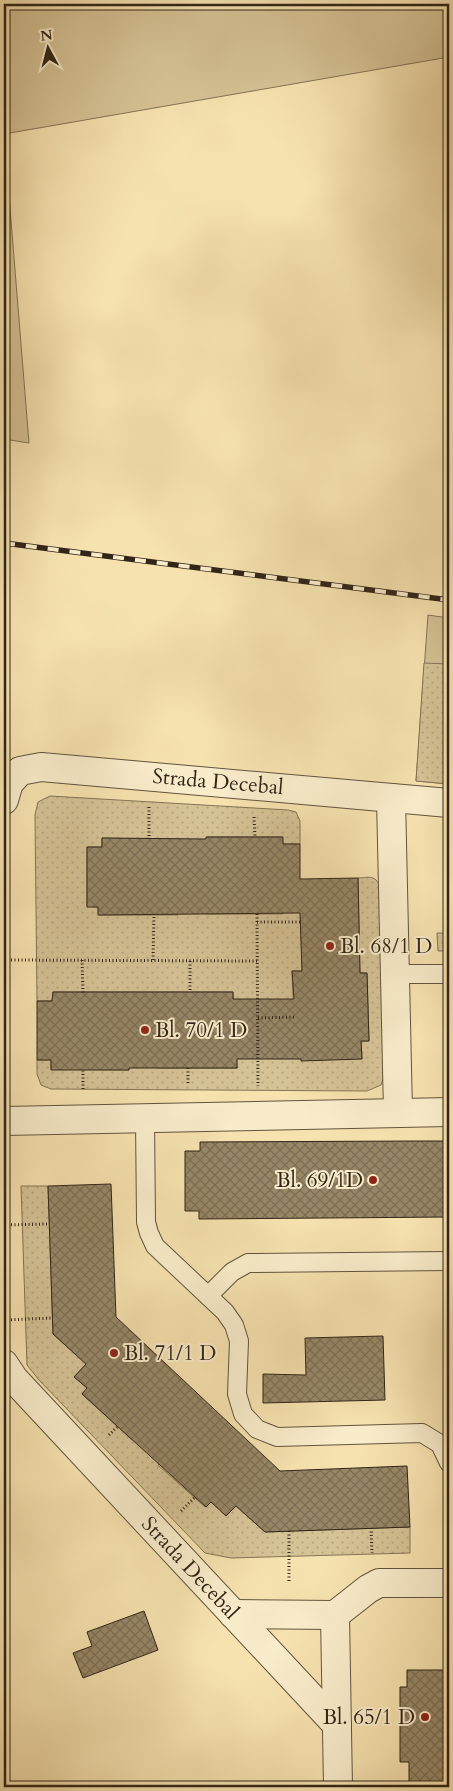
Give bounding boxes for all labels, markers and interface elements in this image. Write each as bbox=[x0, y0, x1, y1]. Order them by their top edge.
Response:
north arrow bbox=[22, 22, 72, 72]
text: N bbox=[39, 25, 54, 46]
street label: Strada Decebal bbox=[151, 762, 285, 802]
place label: Bl. 68/1 D bbox=[340, 932, 432, 961]
marker: Bl. 68/1 D bbox=[324, 940, 336, 952]
place label: Bl. 70/1 D bbox=[155, 1016, 247, 1045]
marker: Bl. 70/1 D bbox=[139, 1024, 151, 1036]
place label: Bl. 69/1D bbox=[276, 1166, 363, 1195]
marker: Bl. 69/1D bbox=[367, 1174, 379, 1186]
place label: Bl. 71/1 D bbox=[124, 1339, 216, 1368]
marker: Bl. 71/1 D bbox=[108, 1347, 120, 1359]
street label: Strada Decebal bbox=[135, 1510, 245, 1626]
place label: Bl. 65/1 D bbox=[323, 1703, 415, 1732]
marker: Bl. 65/1 D bbox=[419, 1711, 431, 1723]

